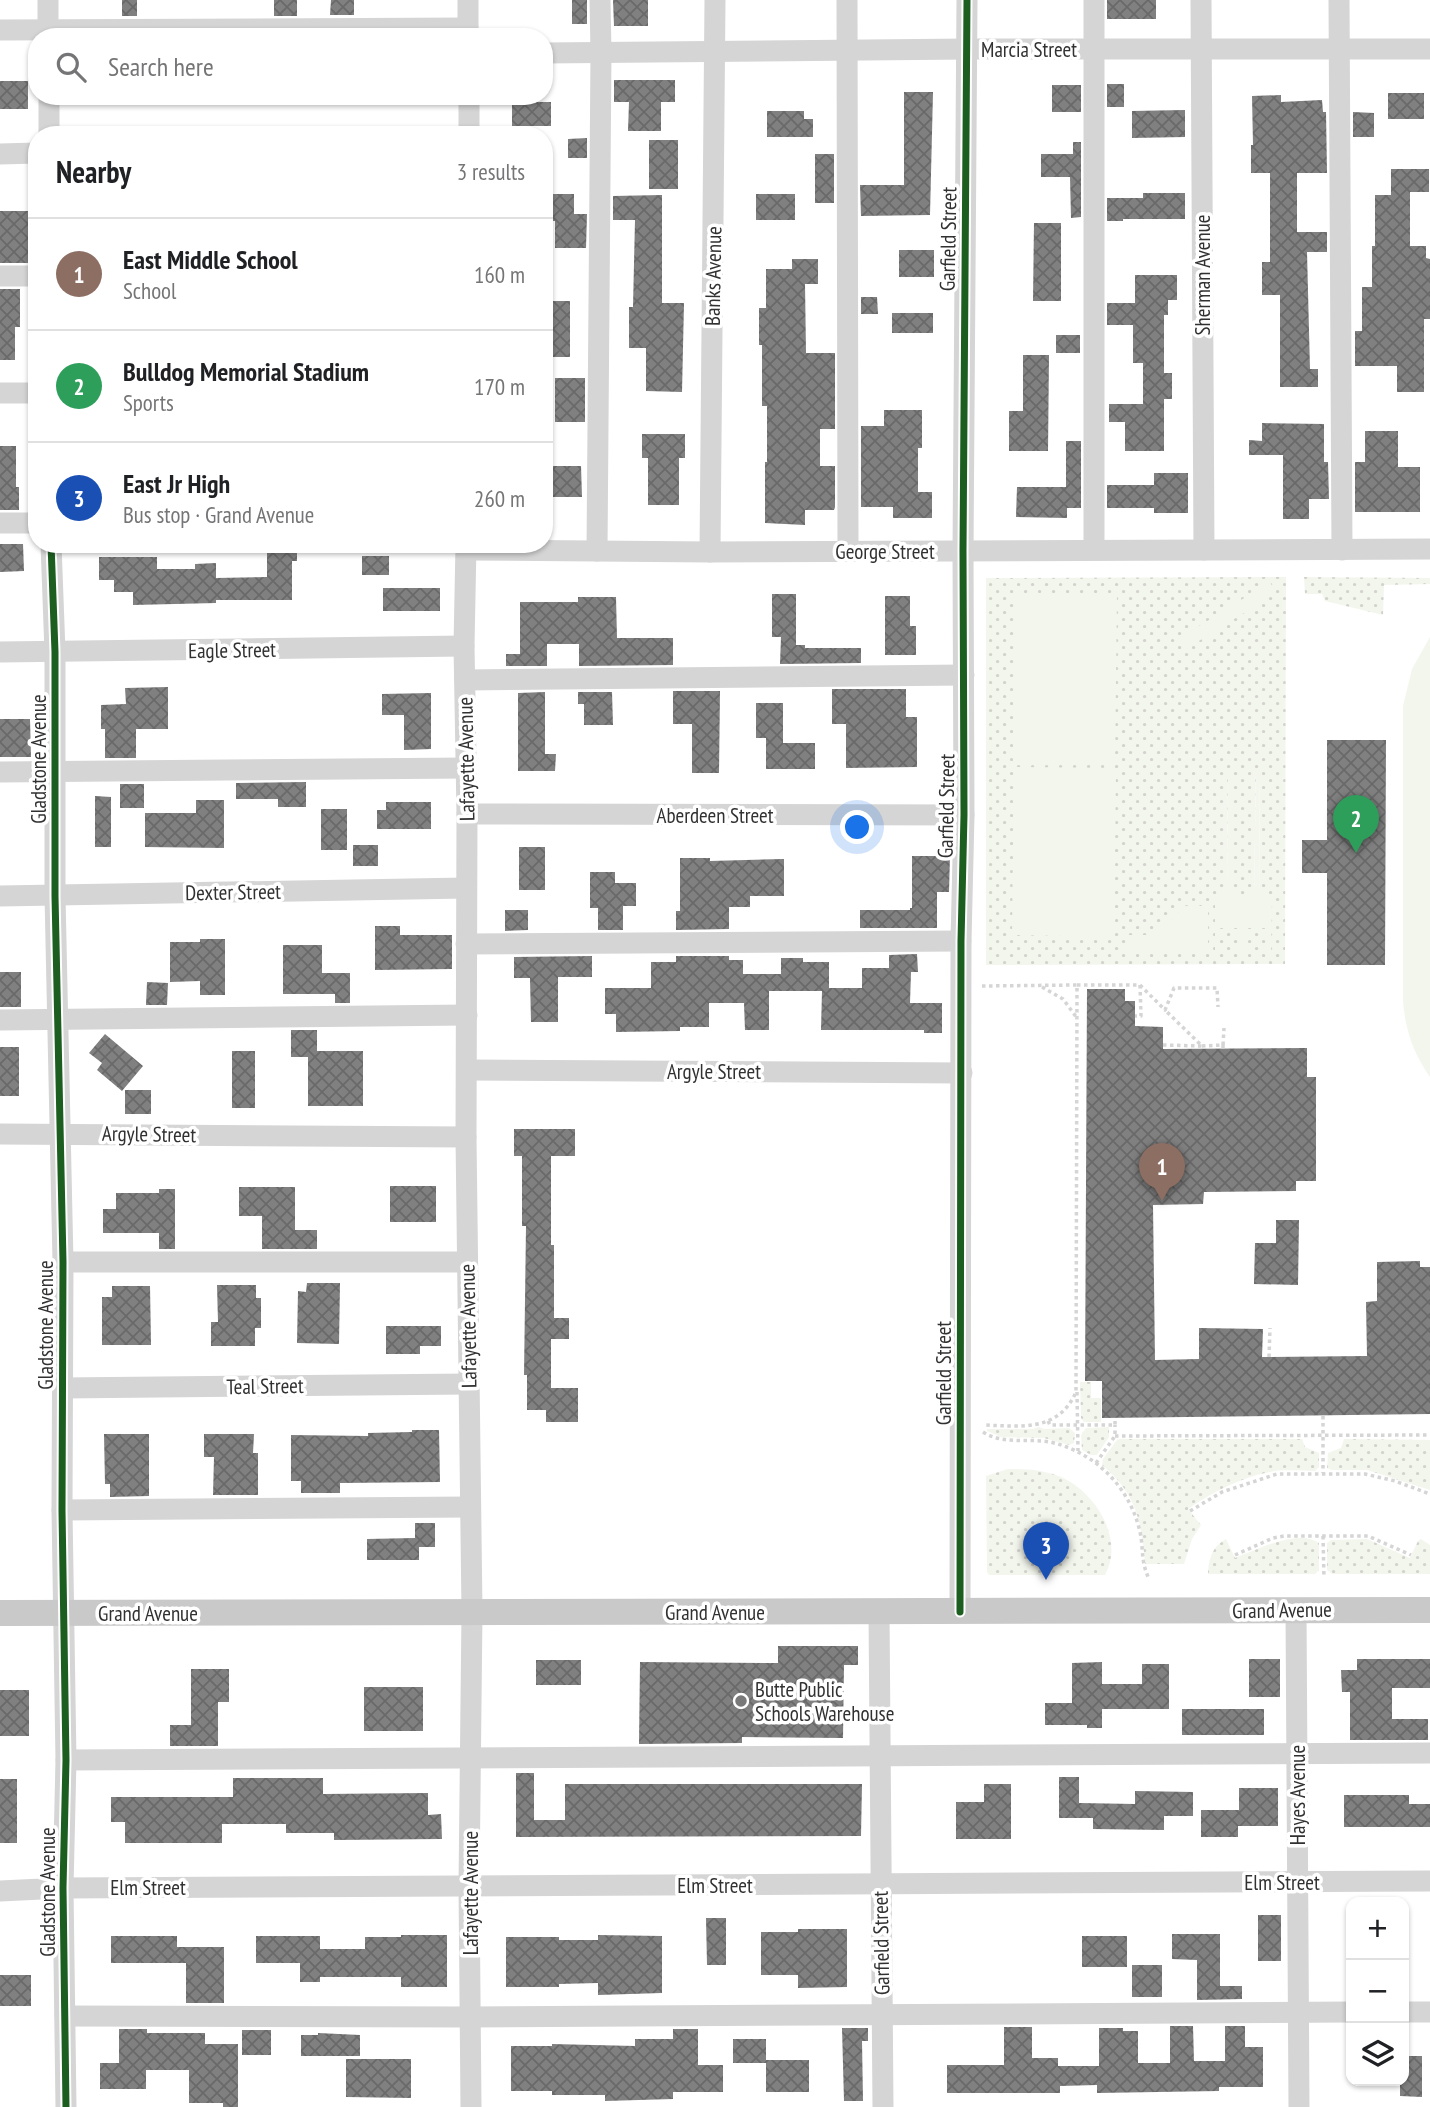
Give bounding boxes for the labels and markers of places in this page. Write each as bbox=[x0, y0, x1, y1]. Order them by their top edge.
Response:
pin: 2 bbox=[1333, 795, 1379, 853]
pin: 1 bbox=[1139, 1143, 1185, 1201]
pin: 3 bbox=[1023, 1522, 1069, 1580]
place label: Butte Public Schools Warehouse bbox=[755, 1676, 894, 1727]
marker: Butte Public Schools Warehouse bbox=[733, 1693, 749, 1709]

